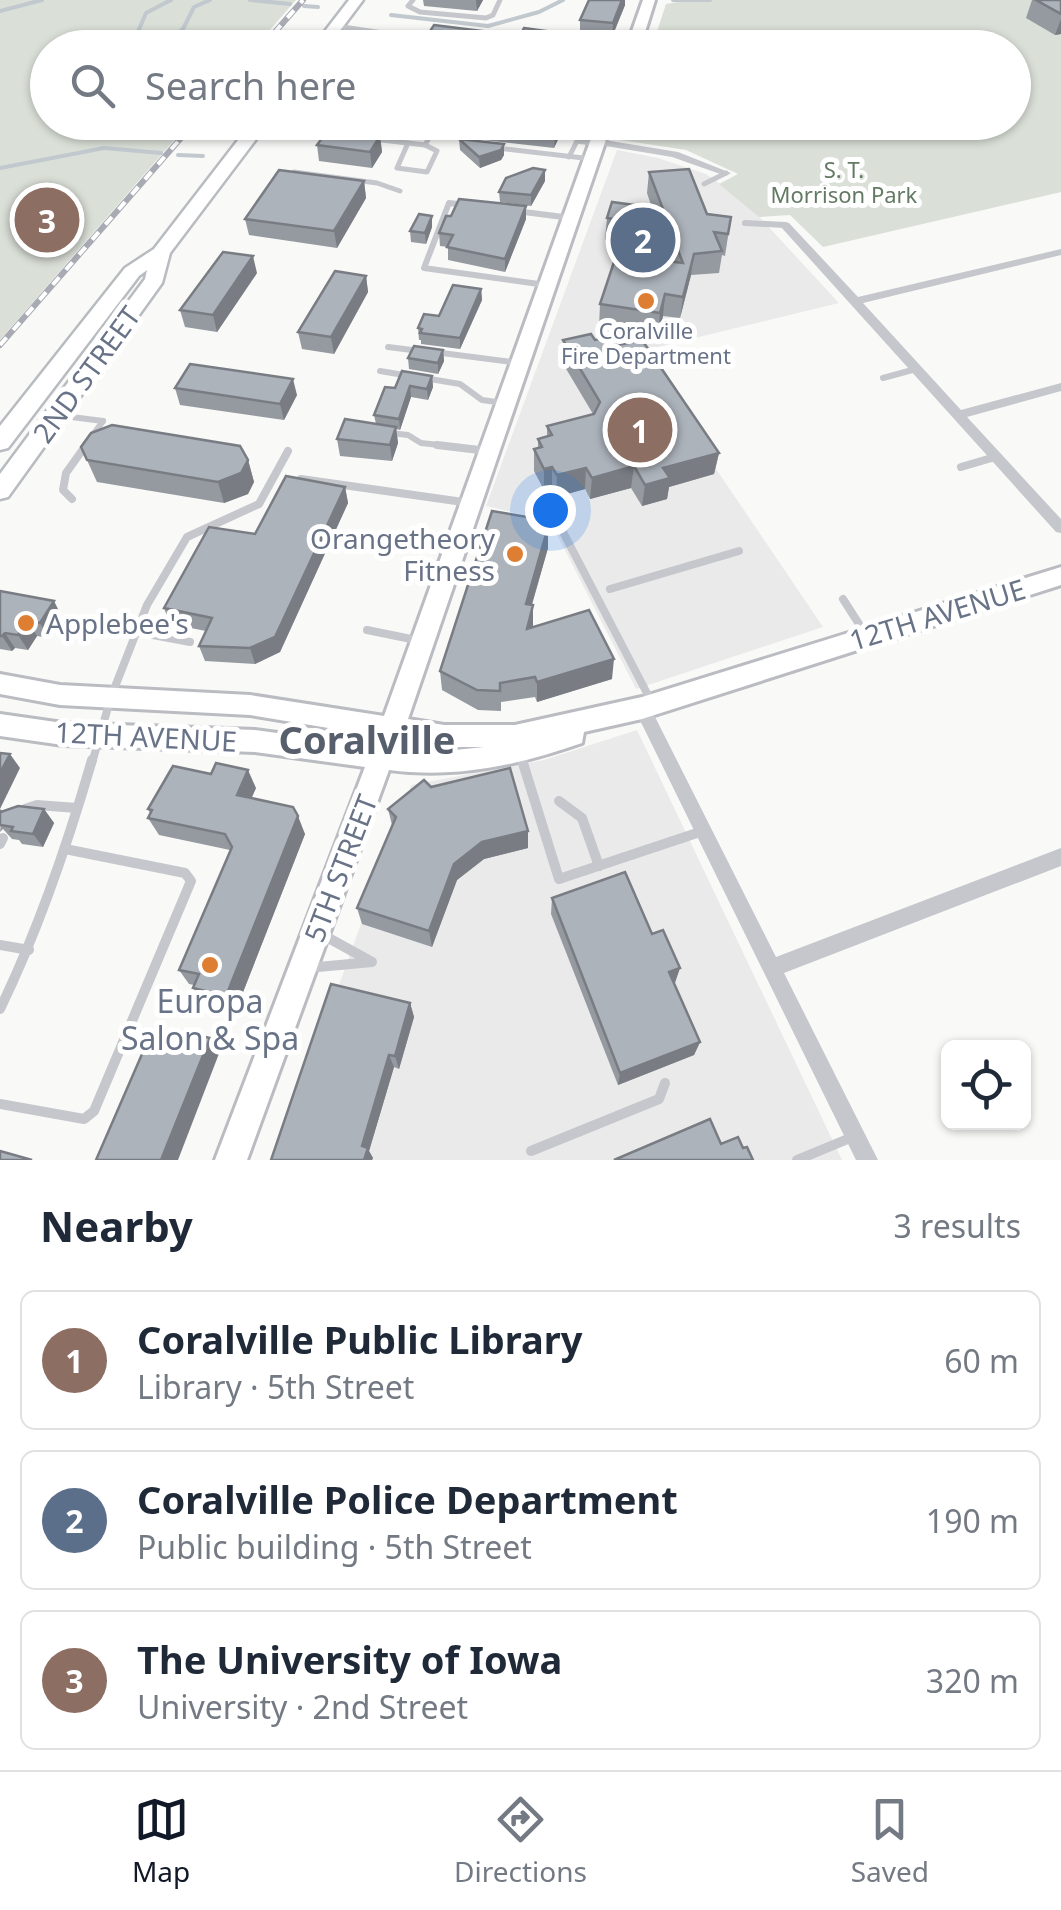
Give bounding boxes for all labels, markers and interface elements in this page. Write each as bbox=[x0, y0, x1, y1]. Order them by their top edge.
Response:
search box bbox=[30, 30, 1031, 140]
icon: search bbox=[65, 58, 120, 113]
text: Search here bbox=[145, 59, 356, 111]
park label: S. T. Morrison Park bbox=[771, 154, 918, 209]
pin: 3 bbox=[15, 182, 80, 258]
pin: 2 bbox=[610, 202, 676, 278]
marker: Coralville Fire Department bbox=[635, 290, 657, 312]
street label: 2ND STREET bbox=[24, 298, 149, 450]
place label: Coralville Fire Department bbox=[561, 315, 731, 370]
pin: 1 bbox=[608, 392, 672, 468]
your location bbox=[525, 485, 576, 536]
place label: Orangetheory Fitness bbox=[310, 519, 496, 589]
marker: Orangetheory Fitness bbox=[504, 543, 526, 565]
street label: 12TH AVENUE bbox=[844, 569, 1030, 659]
place label: Applebee's bbox=[46, 604, 189, 642]
marker: Applebee's bbox=[15, 612, 37, 634]
street label: 12TH AVENUE bbox=[54, 712, 238, 760]
district label: Coralville bbox=[279, 713, 455, 765]
street label: 5TH STREET bbox=[295, 789, 386, 947]
marker: Europa Salon & Spa bbox=[199, 954, 221, 976]
place label: Europa Salon & Spa bbox=[121, 979, 299, 1059]
map controls bbox=[941, 1040, 1031, 1130]
button: locate bbox=[941, 1040, 1031, 1130]
text: Nearby bbox=[40, 1197, 193, 1254]
text: 3 results bbox=[894, 1204, 1021, 1247]
text: Coralville Public Library bbox=[137, 1313, 583, 1365]
text: 1 bbox=[65, 1339, 84, 1382]
text: 60 m bbox=[944, 1339, 1019, 1382]
text: Library · 5th Street bbox=[137, 1365, 414, 1408]
text: Coralville Police Department bbox=[137, 1473, 678, 1525]
text: 2 bbox=[65, 1499, 84, 1542]
text: 190 m bbox=[926, 1499, 1019, 1542]
text: Public building · 5th Street bbox=[137, 1525, 532, 1568]
text: The University of Iowa bbox=[137, 1633, 562, 1685]
text: 3 bbox=[65, 1659, 84, 1702]
text: 320 m bbox=[926, 1659, 1019, 1702]
text: University · 2nd Street bbox=[137, 1685, 468, 1728]
tab: Map bbox=[132, 1792, 190, 1890]
tab: Directions bbox=[454, 1792, 587, 1890]
tab: Saved bbox=[851, 1792, 929, 1890]

